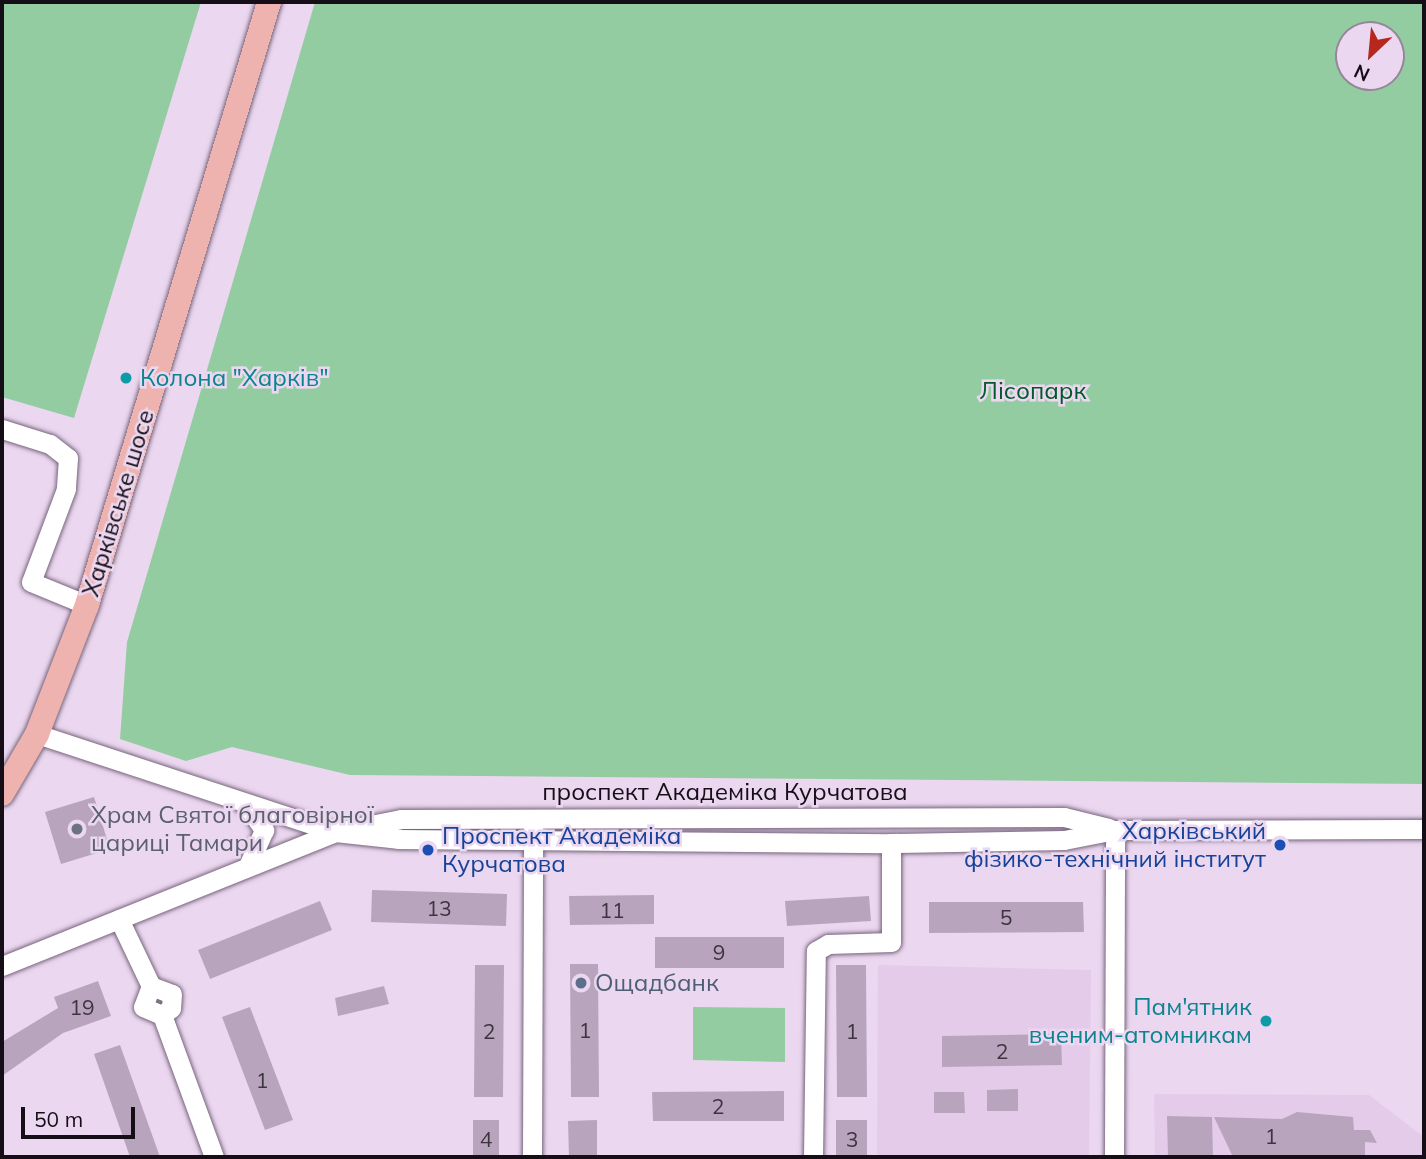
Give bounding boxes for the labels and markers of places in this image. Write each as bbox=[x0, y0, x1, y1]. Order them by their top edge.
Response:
place label: Колона "Харків" bbox=[140, 364, 329, 392]
marker: Колона "Харків" bbox=[118, 370, 134, 386]
place label: Храм Святої благовірної цариці Тамари bbox=[91, 801, 374, 857]
place label: Харківський фізико-технічний інститут bbox=[964, 817, 1266, 873]
marker: Храм Святої благовірної цариці Тамари bbox=[69, 821, 85, 837]
place label: Проспект Академіка Курчатова bbox=[442, 822, 681, 878]
marker: Харківський фізико-технічний інститут bbox=[1272, 837, 1288, 853]
marker: Проспект Академіка Курчатова bbox=[420, 842, 436, 858]
place label: Ощадбанк bbox=[595, 969, 719, 997]
marker: Ощадбанк bbox=[573, 975, 589, 991]
place label: Пам'ятник вченим-атомникам bbox=[1029, 993, 1252, 1049]
marker: Пам'ятник вченим-атомникам bbox=[1258, 1013, 1274, 1029]

